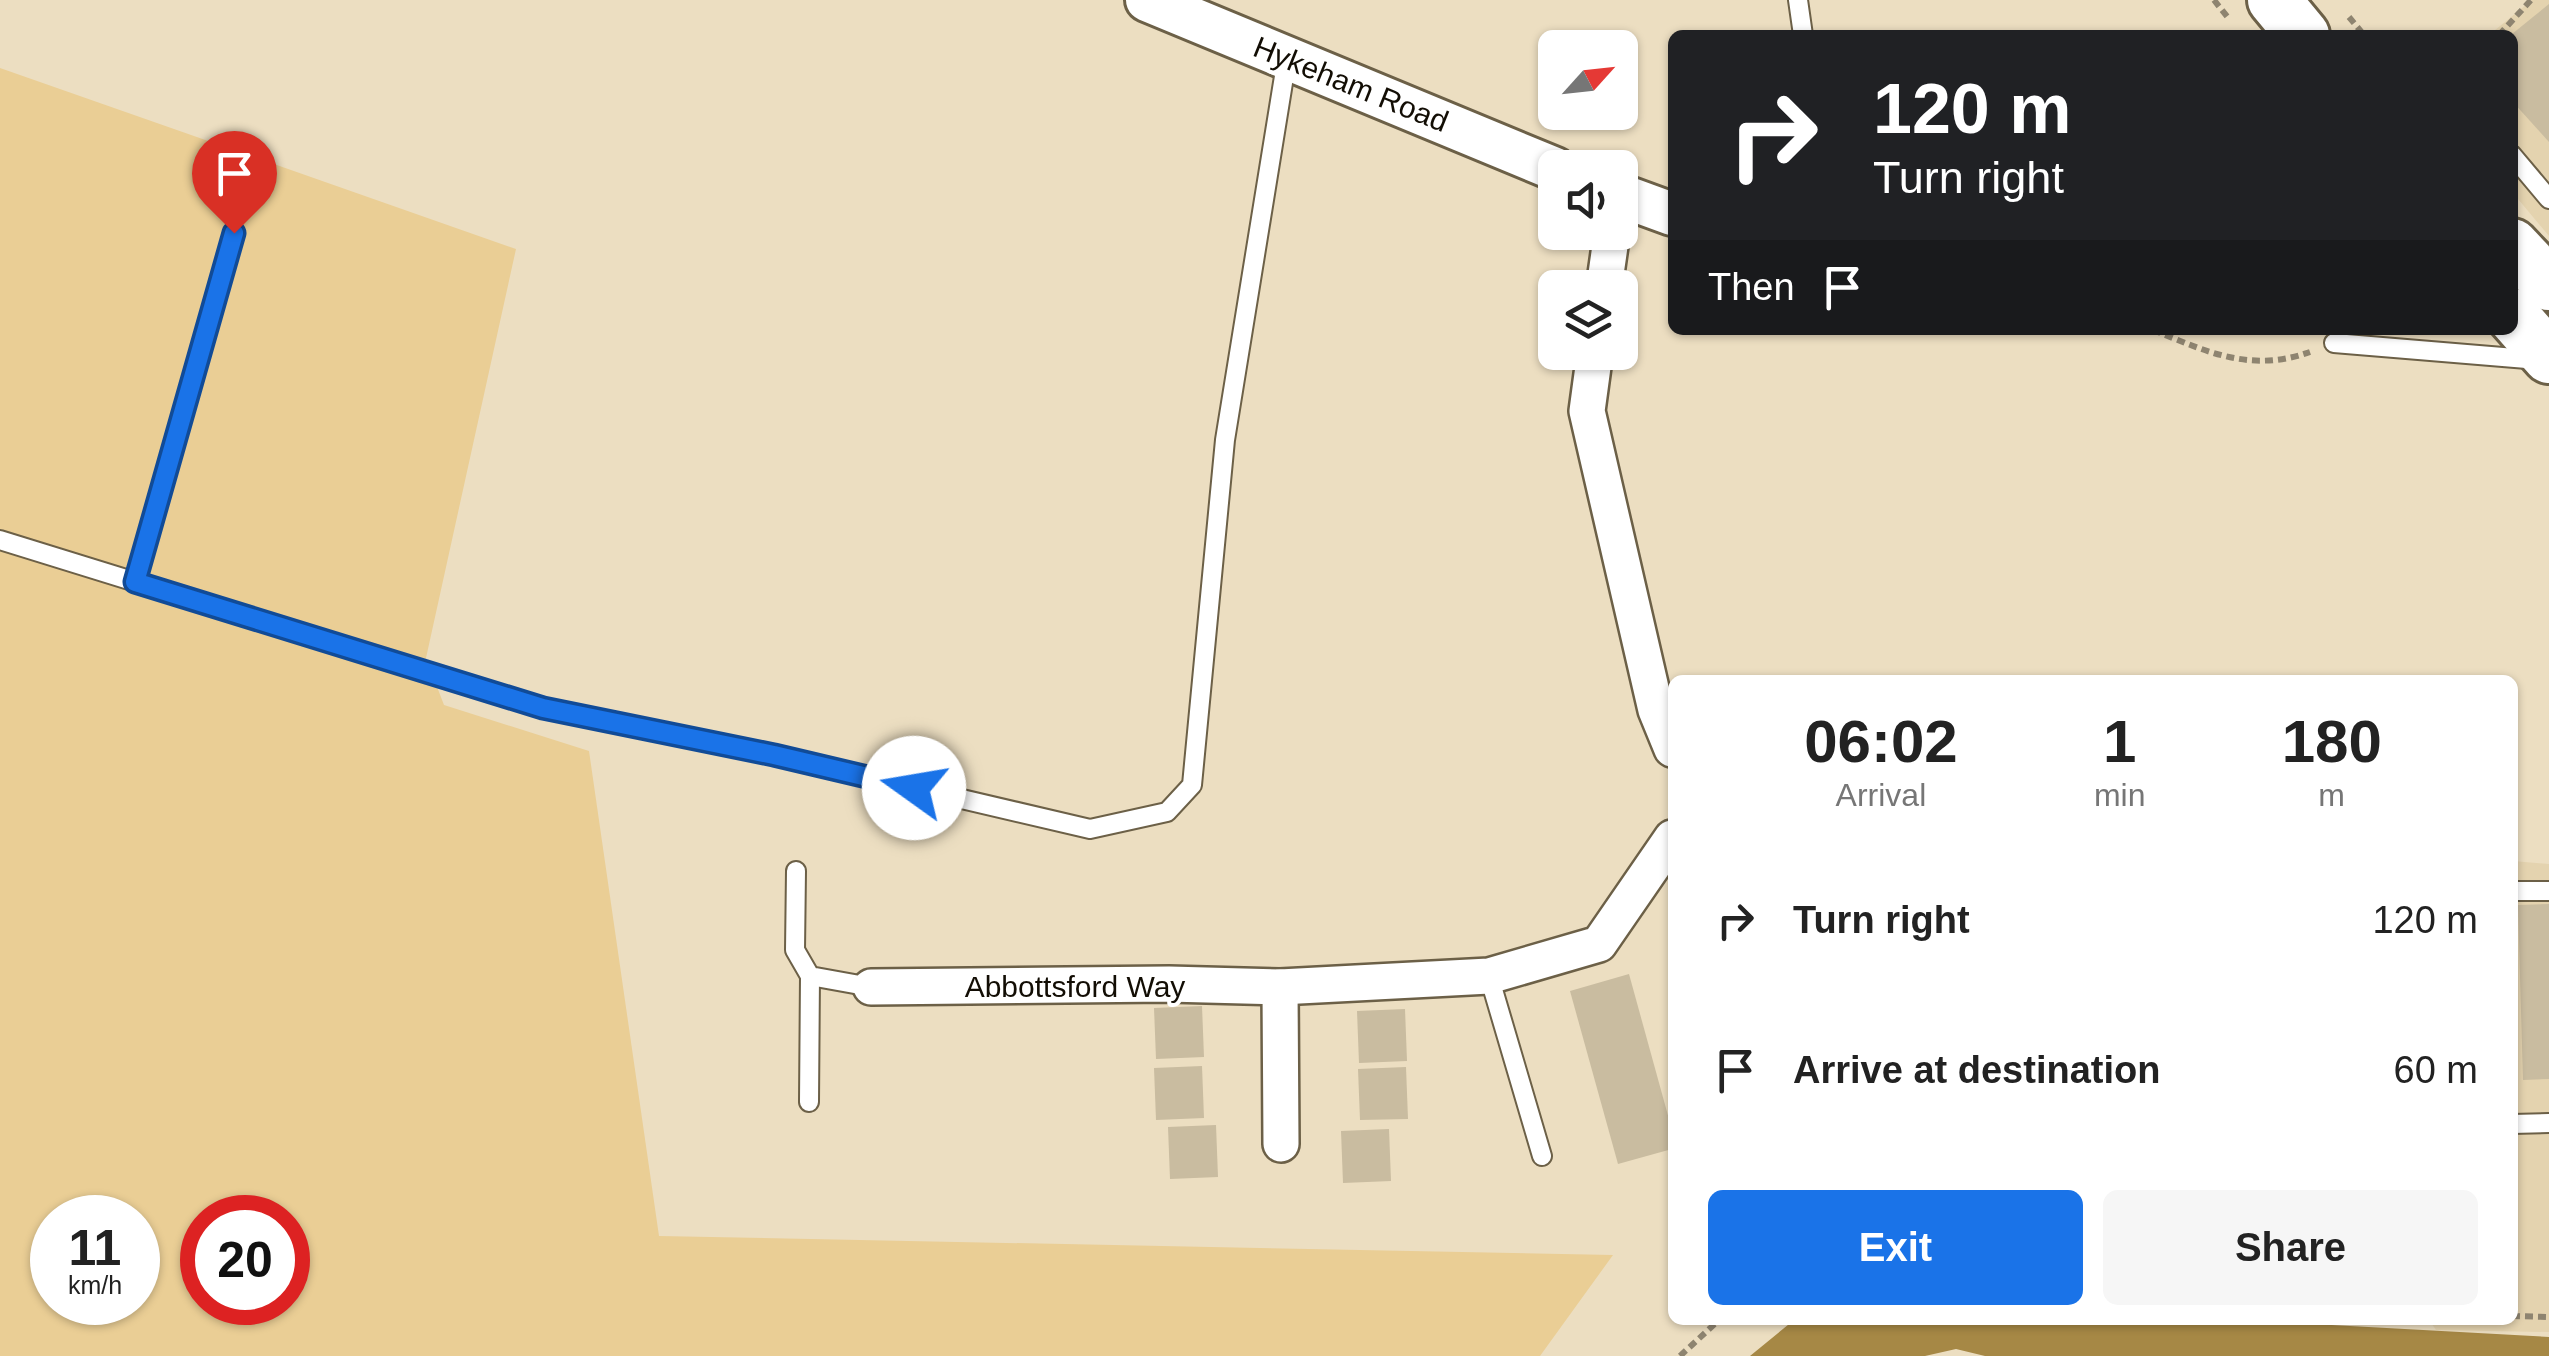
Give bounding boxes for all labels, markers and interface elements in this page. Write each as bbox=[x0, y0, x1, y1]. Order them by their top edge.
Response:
street label: Hykeham Road bbox=[1249, 30, 1453, 138]
north arrow bbox=[1538, 30, 1638, 130]
map controls bbox=[1538, 30, 1638, 370]
icon: right bbox=[1708, 70, 1838, 200]
text: 120 m bbox=[1873, 70, 2071, 148]
pin bbox=[192, 131, 277, 234]
icon: arrive bbox=[207, 146, 262, 201]
button: sound bbox=[1538, 150, 1638, 250]
text: Turn right bbox=[1873, 152, 2064, 203]
icon: arrive bbox=[1815, 260, 1870, 315]
text: Then bbox=[1708, 266, 1795, 308]
button: layers bbox=[1538, 270, 1638, 370]
text: 06:02 bbox=[1804, 708, 1958, 775]
text: 1 bbox=[2103, 708, 2136, 775]
text: 180 bbox=[2282, 708, 2382, 775]
position arrow bbox=[862, 736, 966, 840]
text: Arrival bbox=[1836, 777, 1926, 813]
text: min bbox=[2094, 777, 2145, 813]
text: m bbox=[2318, 777, 2345, 813]
icon: right bbox=[1708, 893, 1763, 948]
text: Turn right bbox=[1793, 899, 1970, 941]
text: 120 m bbox=[2372, 899, 2478, 941]
street label: Abbottsford Way bbox=[965, 970, 1185, 1003]
icon: arrive bbox=[1708, 1043, 1763, 1098]
text: Arrive at destination bbox=[1793, 1049, 2160, 1091]
text: 60 m bbox=[2394, 1049, 2478, 1091]
button: Exit bbox=[1708, 1190, 2083, 1305]
button: Share bbox=[2103, 1190, 2478, 1305]
speed limit sign: 20 bbox=[180, 1195, 310, 1325]
text: 11 bbox=[69, 1220, 121, 1276]
text: km/h bbox=[68, 1271, 122, 1299]

